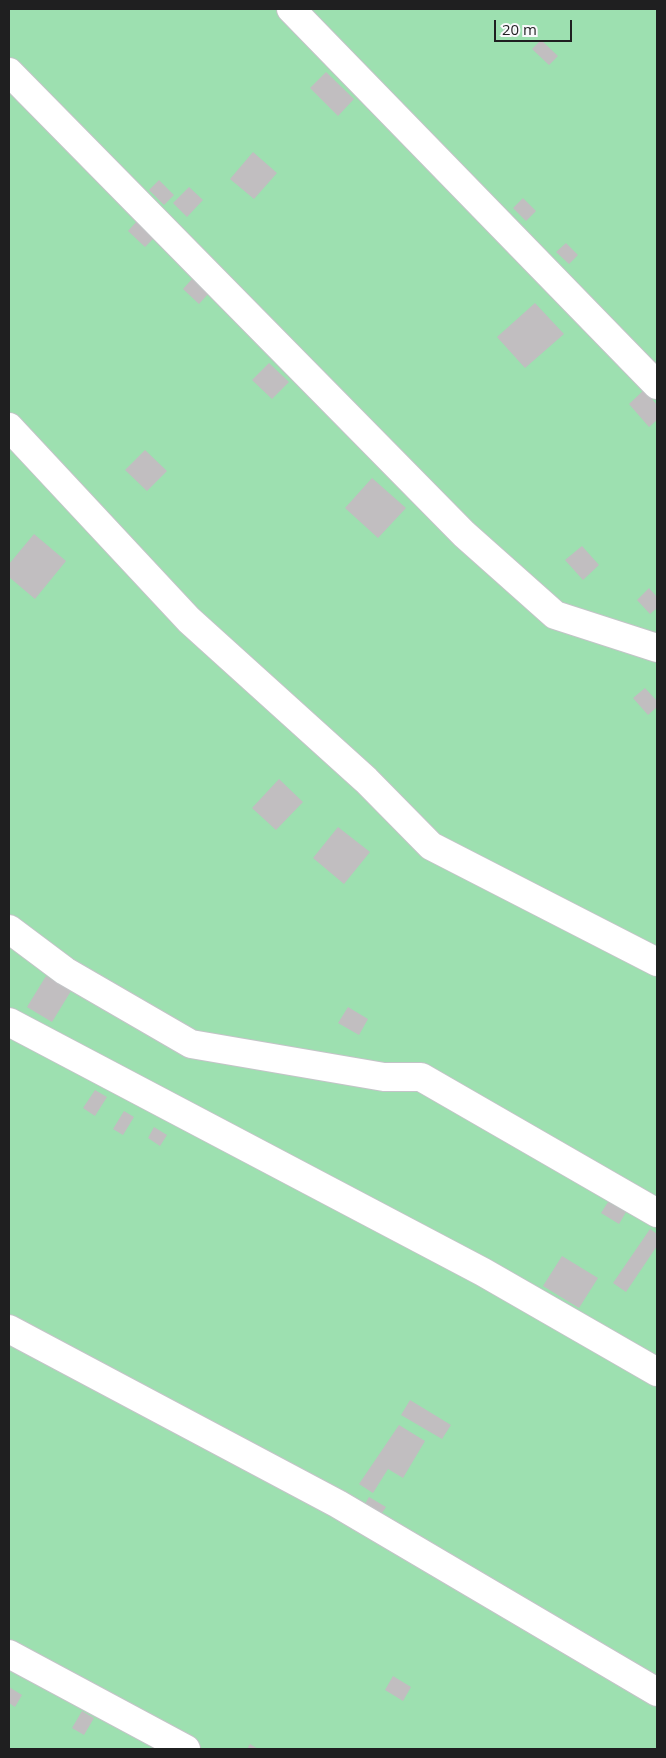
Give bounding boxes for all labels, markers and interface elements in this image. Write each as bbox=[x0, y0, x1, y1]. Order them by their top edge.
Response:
scale bar bbox=[496, 10, 574, 42]
text: 20 m bbox=[502, 19, 537, 39]

